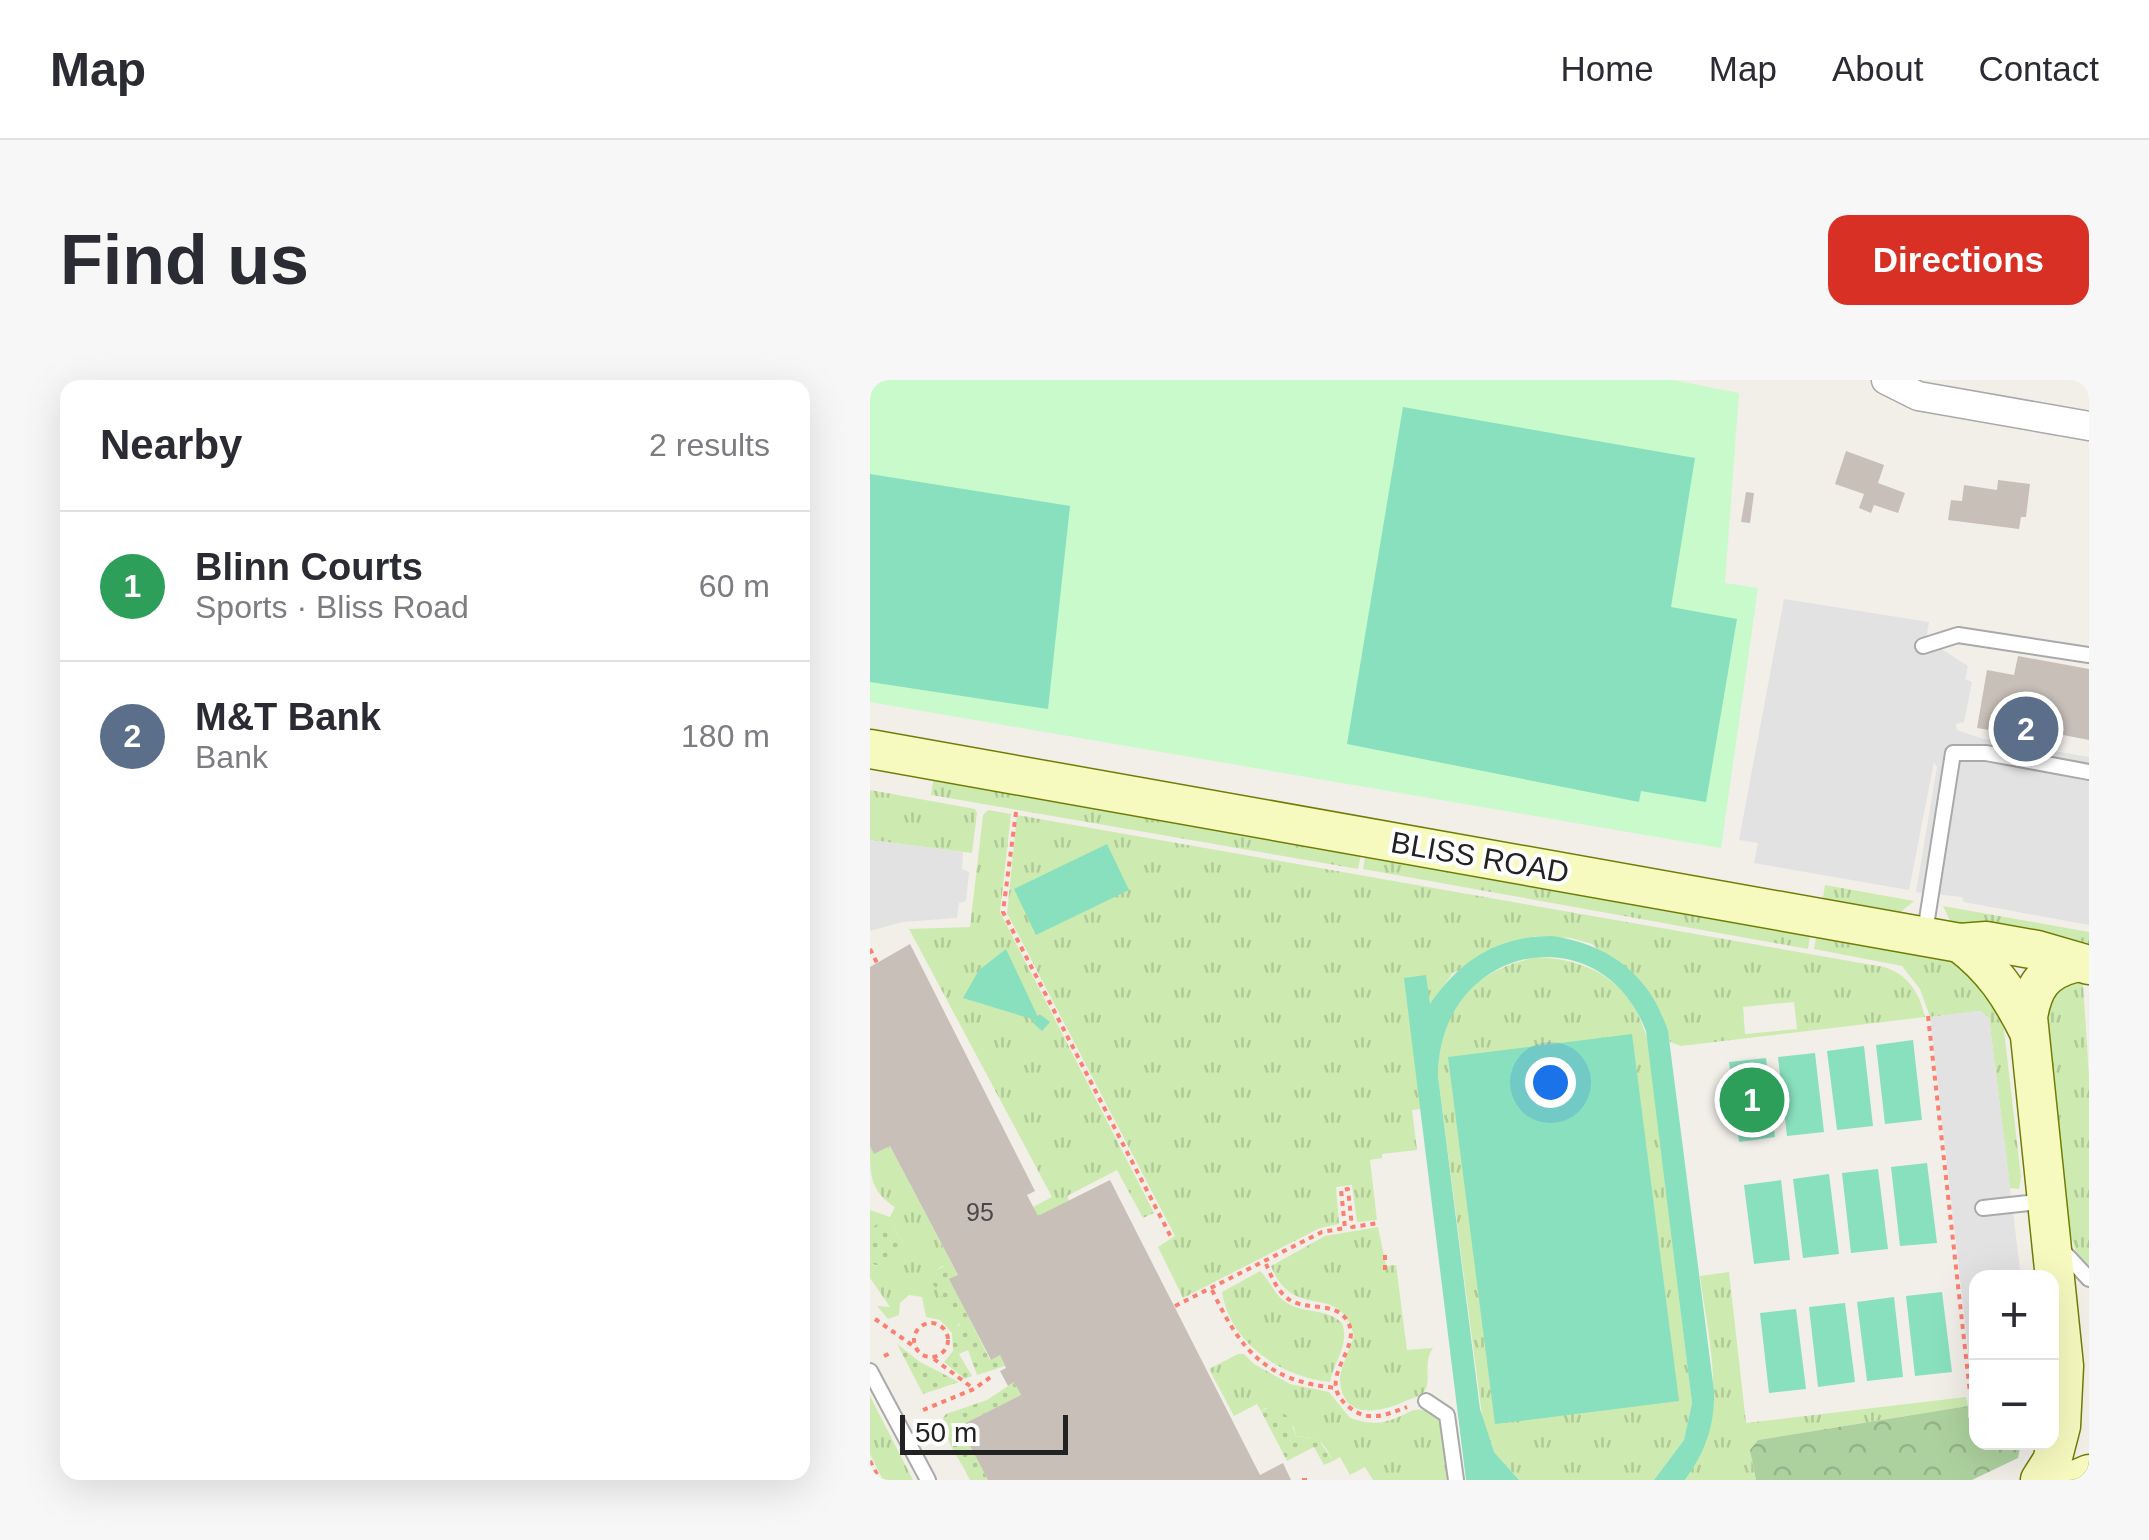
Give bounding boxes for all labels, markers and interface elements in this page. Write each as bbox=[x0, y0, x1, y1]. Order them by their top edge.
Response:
text: Map bbox=[50, 43, 146, 96]
text: Home bbox=[1560, 49, 1654, 88]
text: Map bbox=[1709, 49, 1777, 88]
text: About bbox=[1832, 49, 1923, 88]
text: Contact bbox=[1978, 49, 2099, 88]
button: Directions bbox=[1828, 215, 2089, 305]
text: Find us bbox=[60, 221, 309, 299]
text: Nearby bbox=[100, 421, 242, 468]
text: 2 results bbox=[649, 427, 770, 463]
text: Blinn Courts bbox=[195, 546, 423, 588]
text: 1 bbox=[124, 568, 141, 604]
text: 60 m bbox=[699, 568, 770, 604]
text: Sports · Bliss Road bbox=[195, 589, 469, 625]
pin: 2 bbox=[1994, 692, 2058, 766]
text: M&T Bank bbox=[195, 696, 381, 738]
text: 2 bbox=[124, 718, 141, 754]
text: 180 m bbox=[681, 718, 770, 754]
text: Bank bbox=[195, 739, 268, 775]
street label: BLISS ROAD bbox=[1388, 825, 1572, 889]
your location bbox=[1525, 1057, 1576, 1108]
pin: 1 bbox=[1720, 1062, 1784, 1138]
house number: 95 bbox=[966, 1198, 994, 1226]
map controls bbox=[1969, 1270, 2059, 1450]
button: + bbox=[1969, 1270, 2059, 1360]
button: − bbox=[1969, 1360, 2059, 1450]
scale bar bbox=[900, 1410, 1068, 1454]
text: 50 m bbox=[915, 1417, 977, 1448]

